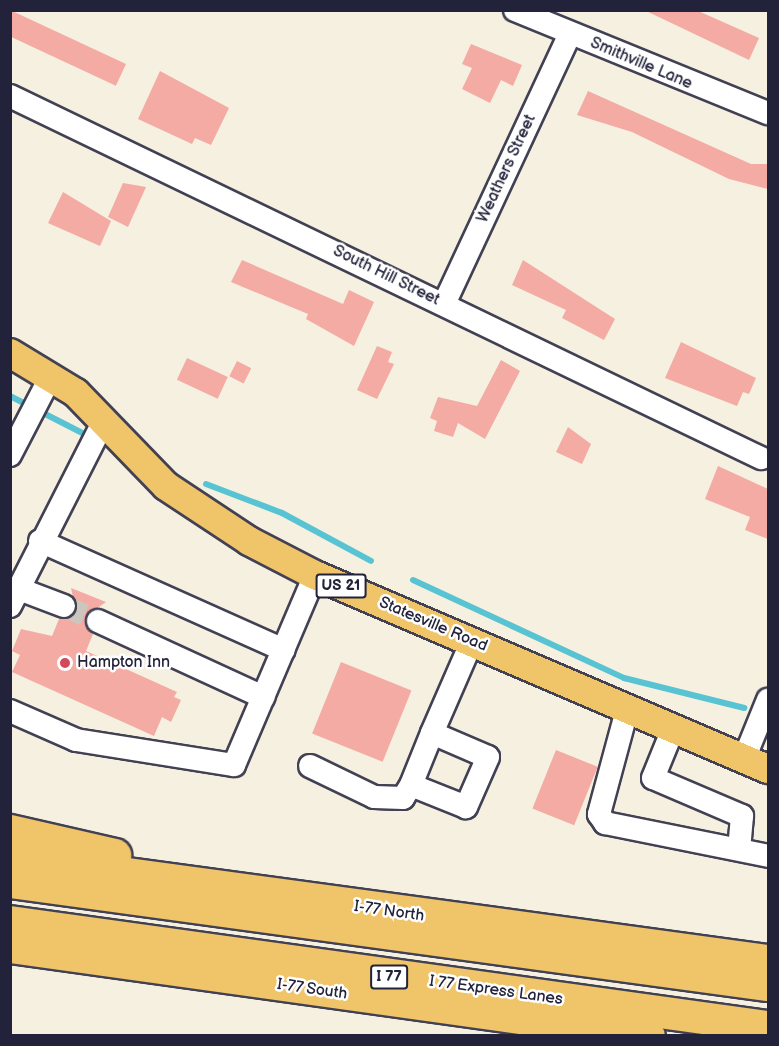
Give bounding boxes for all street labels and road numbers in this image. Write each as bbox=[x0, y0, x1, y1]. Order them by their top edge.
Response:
street label: Smithville Lane bbox=[587, 34, 695, 94]
street label: Weathers Street bbox=[473, 112, 541, 226]
street label: South Hill Street bbox=[329, 242, 443, 310]
road number: US 21 bbox=[316, 574, 366, 598]
street label: Statesville Road bbox=[376, 594, 490, 656]
street label: I-77 North bbox=[352, 898, 426, 926]
road number: I 77 bbox=[370, 965, 408, 989]
street label: I 77 Express Lanes bbox=[427, 972, 565, 1010]
street label: I-77 South bbox=[275, 975, 349, 1005]

